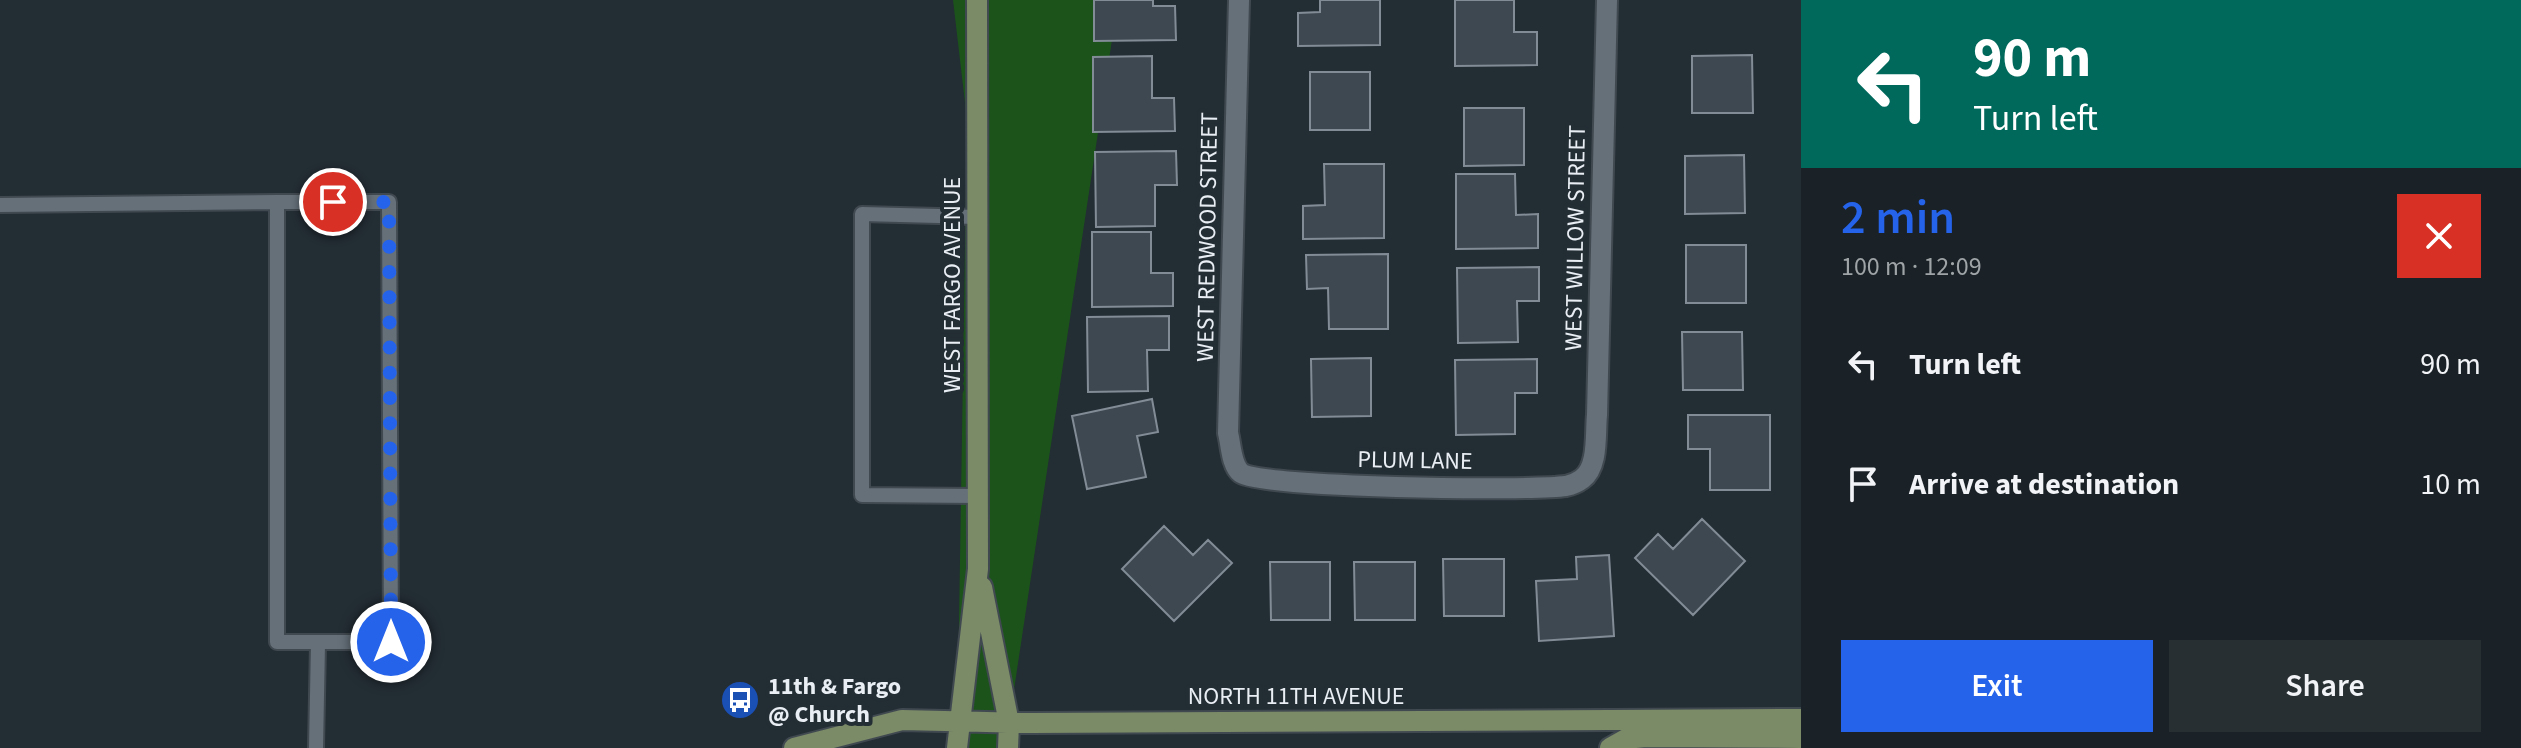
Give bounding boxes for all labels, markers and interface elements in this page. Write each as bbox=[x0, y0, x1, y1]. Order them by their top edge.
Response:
text: 90 m bbox=[1973, 19, 2091, 98]
icon: left bbox=[1841, 32, 1945, 136]
text: Turn left bbox=[1973, 93, 2098, 144]
street label: WEST REDWOOD STREET bbox=[1188, 112, 1227, 362]
street label: WEST WILLOW STREET bbox=[1556, 125, 1595, 351]
pin bbox=[299, 168, 367, 236]
street label: WEST FARGO AVENUE bbox=[935, 177, 970, 393]
icon: arrive bbox=[311, 180, 355, 224]
text: 2 min bbox=[1841, 184, 1955, 252]
button: close bbox=[2397, 194, 2481, 278]
text: 100 m · 12:09 bbox=[1841, 248, 1982, 285]
icon: left bbox=[1841, 342, 1885, 386]
text: Turn left bbox=[1909, 343, 2021, 386]
text: 90 m bbox=[2420, 343, 2481, 386]
street label: PLUM LANE bbox=[1357, 442, 1473, 479]
icon: arrive bbox=[1841, 462, 1885, 506]
text: Arrive at destination bbox=[1909, 463, 2179, 506]
text: 10 m bbox=[2420, 463, 2481, 506]
position arrow bbox=[349, 600, 433, 684]
button: Exit bbox=[1841, 640, 2153, 732]
button: Share bbox=[2169, 640, 2481, 732]
place label: 11th & Fargo @ Church bbox=[768, 669, 901, 732]
bus stop icon: 11th & Fargo @ Church bbox=[719, 679, 761, 721]
street label: NORTH 11TH AVENUE bbox=[1188, 679, 1404, 714]

